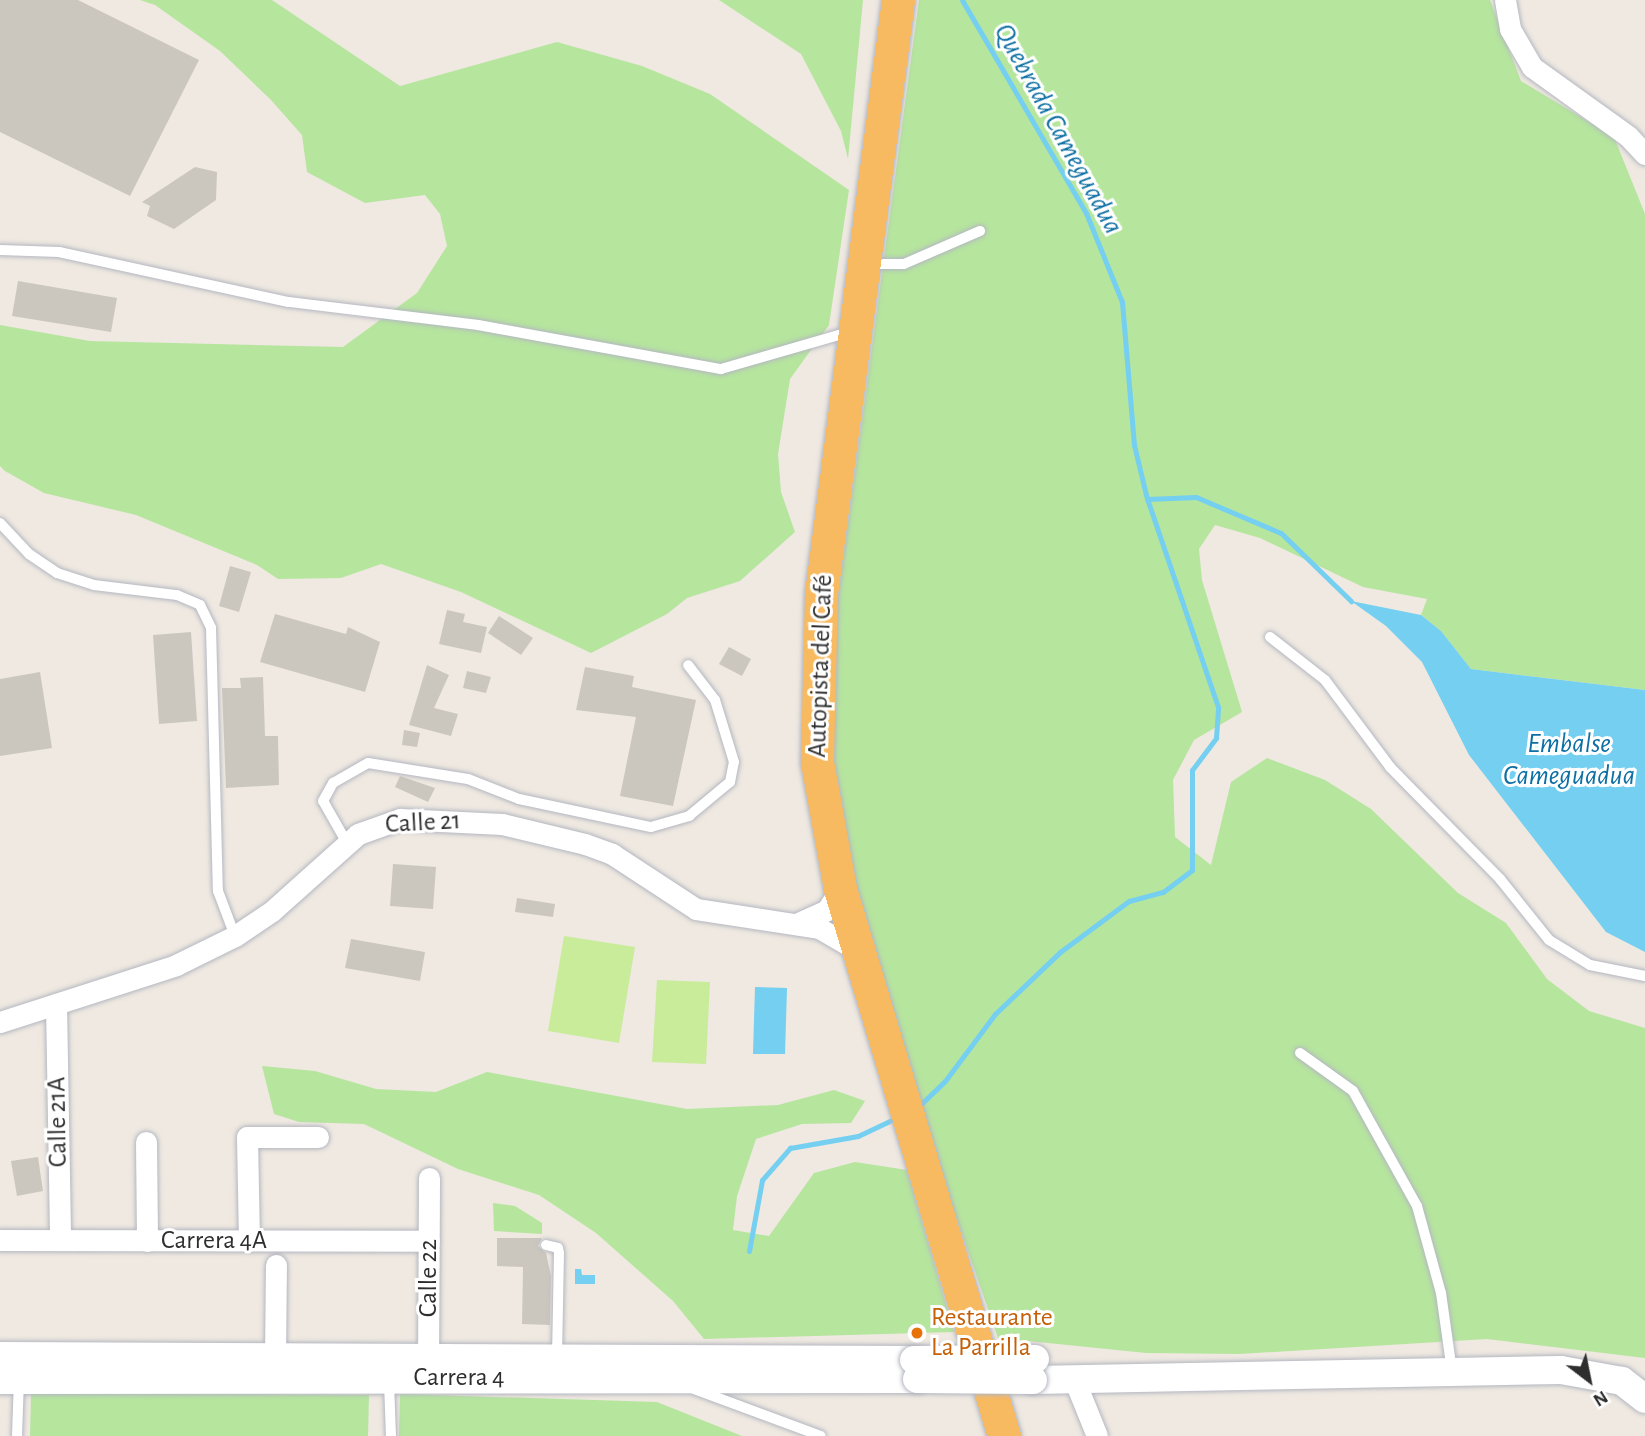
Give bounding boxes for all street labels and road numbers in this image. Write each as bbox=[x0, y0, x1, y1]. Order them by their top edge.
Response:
street label: Autopista del Café bbox=[802, 574, 840, 758]
street label: Calle 21 bbox=[385, 805, 461, 841]
street label: Calle 21A bbox=[42, 1077, 74, 1167]
street label: Carrera 4A bbox=[161, 1225, 267, 1257]
street label: Calle 22 bbox=[413, 1239, 445, 1317]
street label: Carrera 4 bbox=[414, 1362, 504, 1394]

